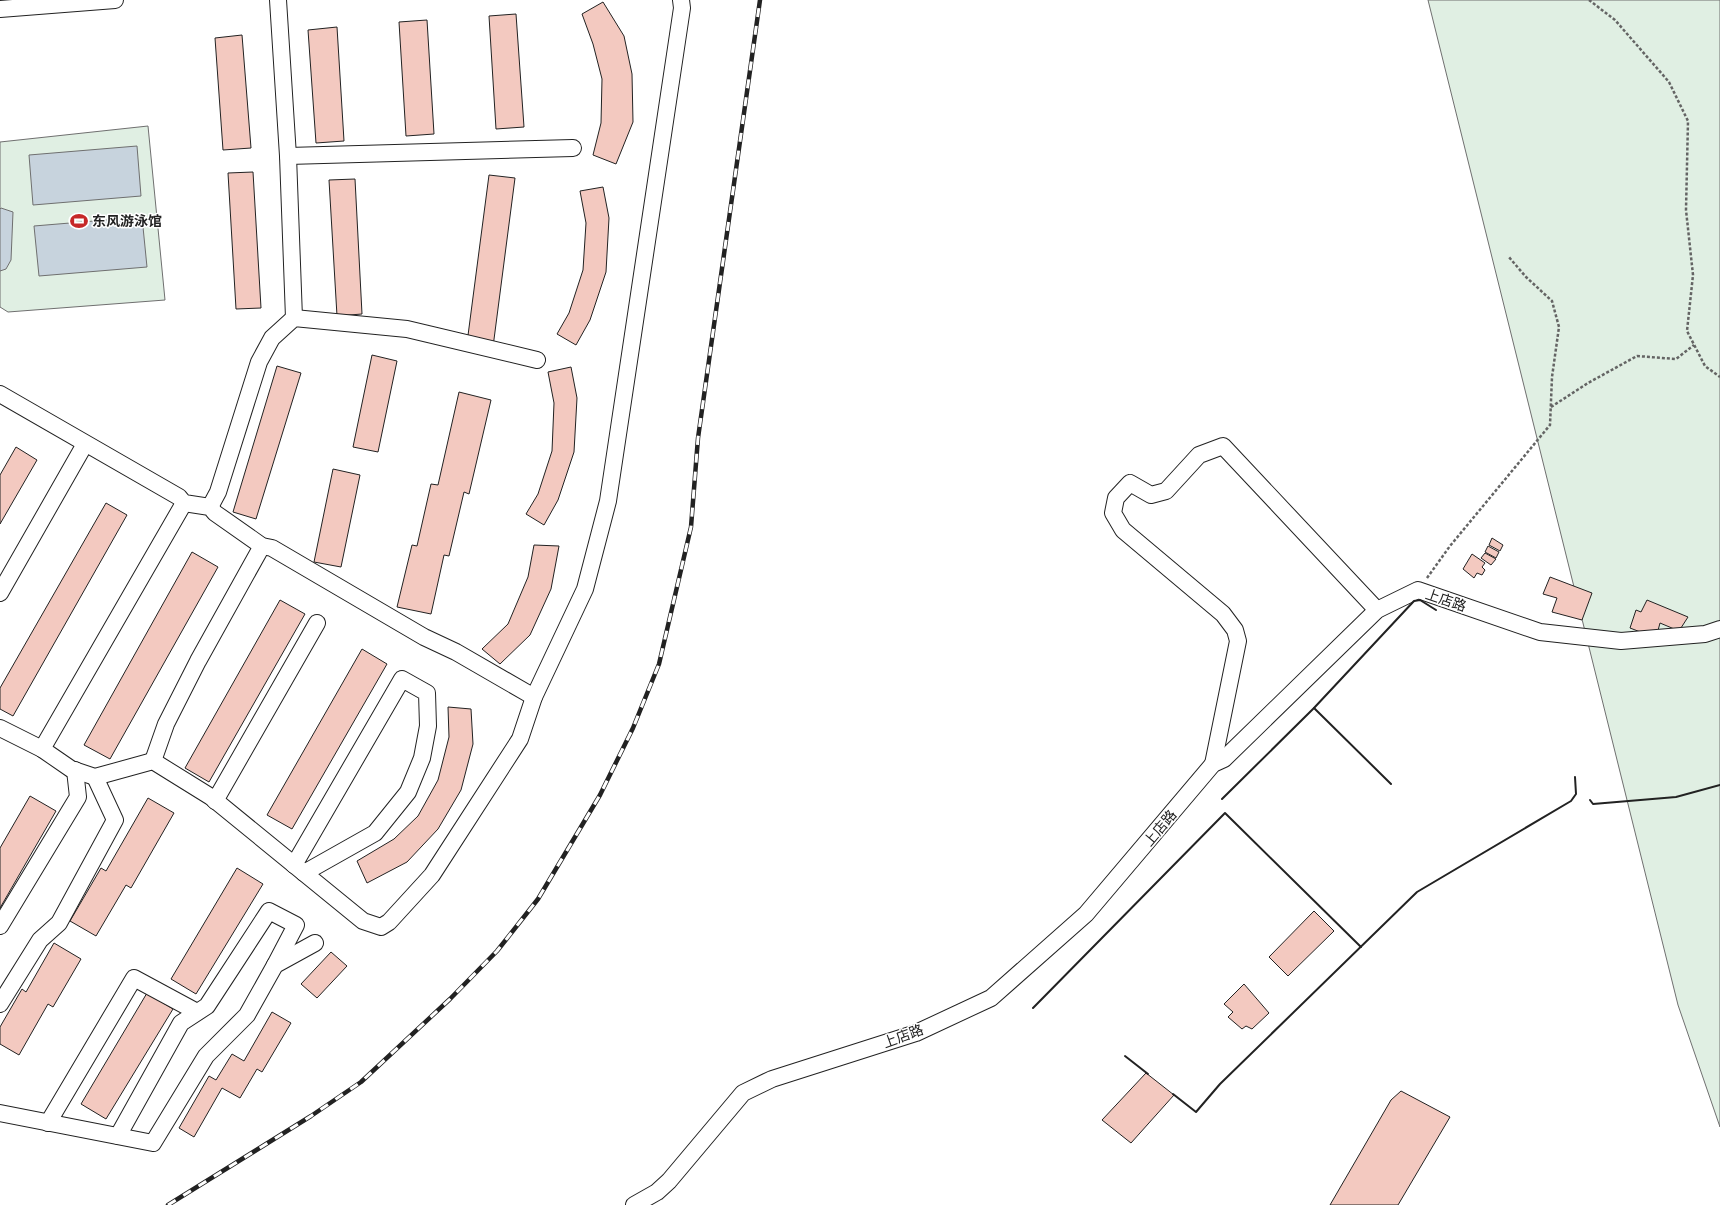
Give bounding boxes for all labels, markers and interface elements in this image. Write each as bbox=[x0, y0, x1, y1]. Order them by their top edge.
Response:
sports icon: 东风游泳馆 bbox=[69, 211, 89, 231]
place label: 东风游泳馆 bbox=[92, 213, 162, 229]
street label: 上店路 bbox=[1424, 586, 1468, 614]
street label: 上店路 bbox=[1140, 807, 1180, 849]
street label: 上店路 bbox=[881, 1021, 925, 1051]

